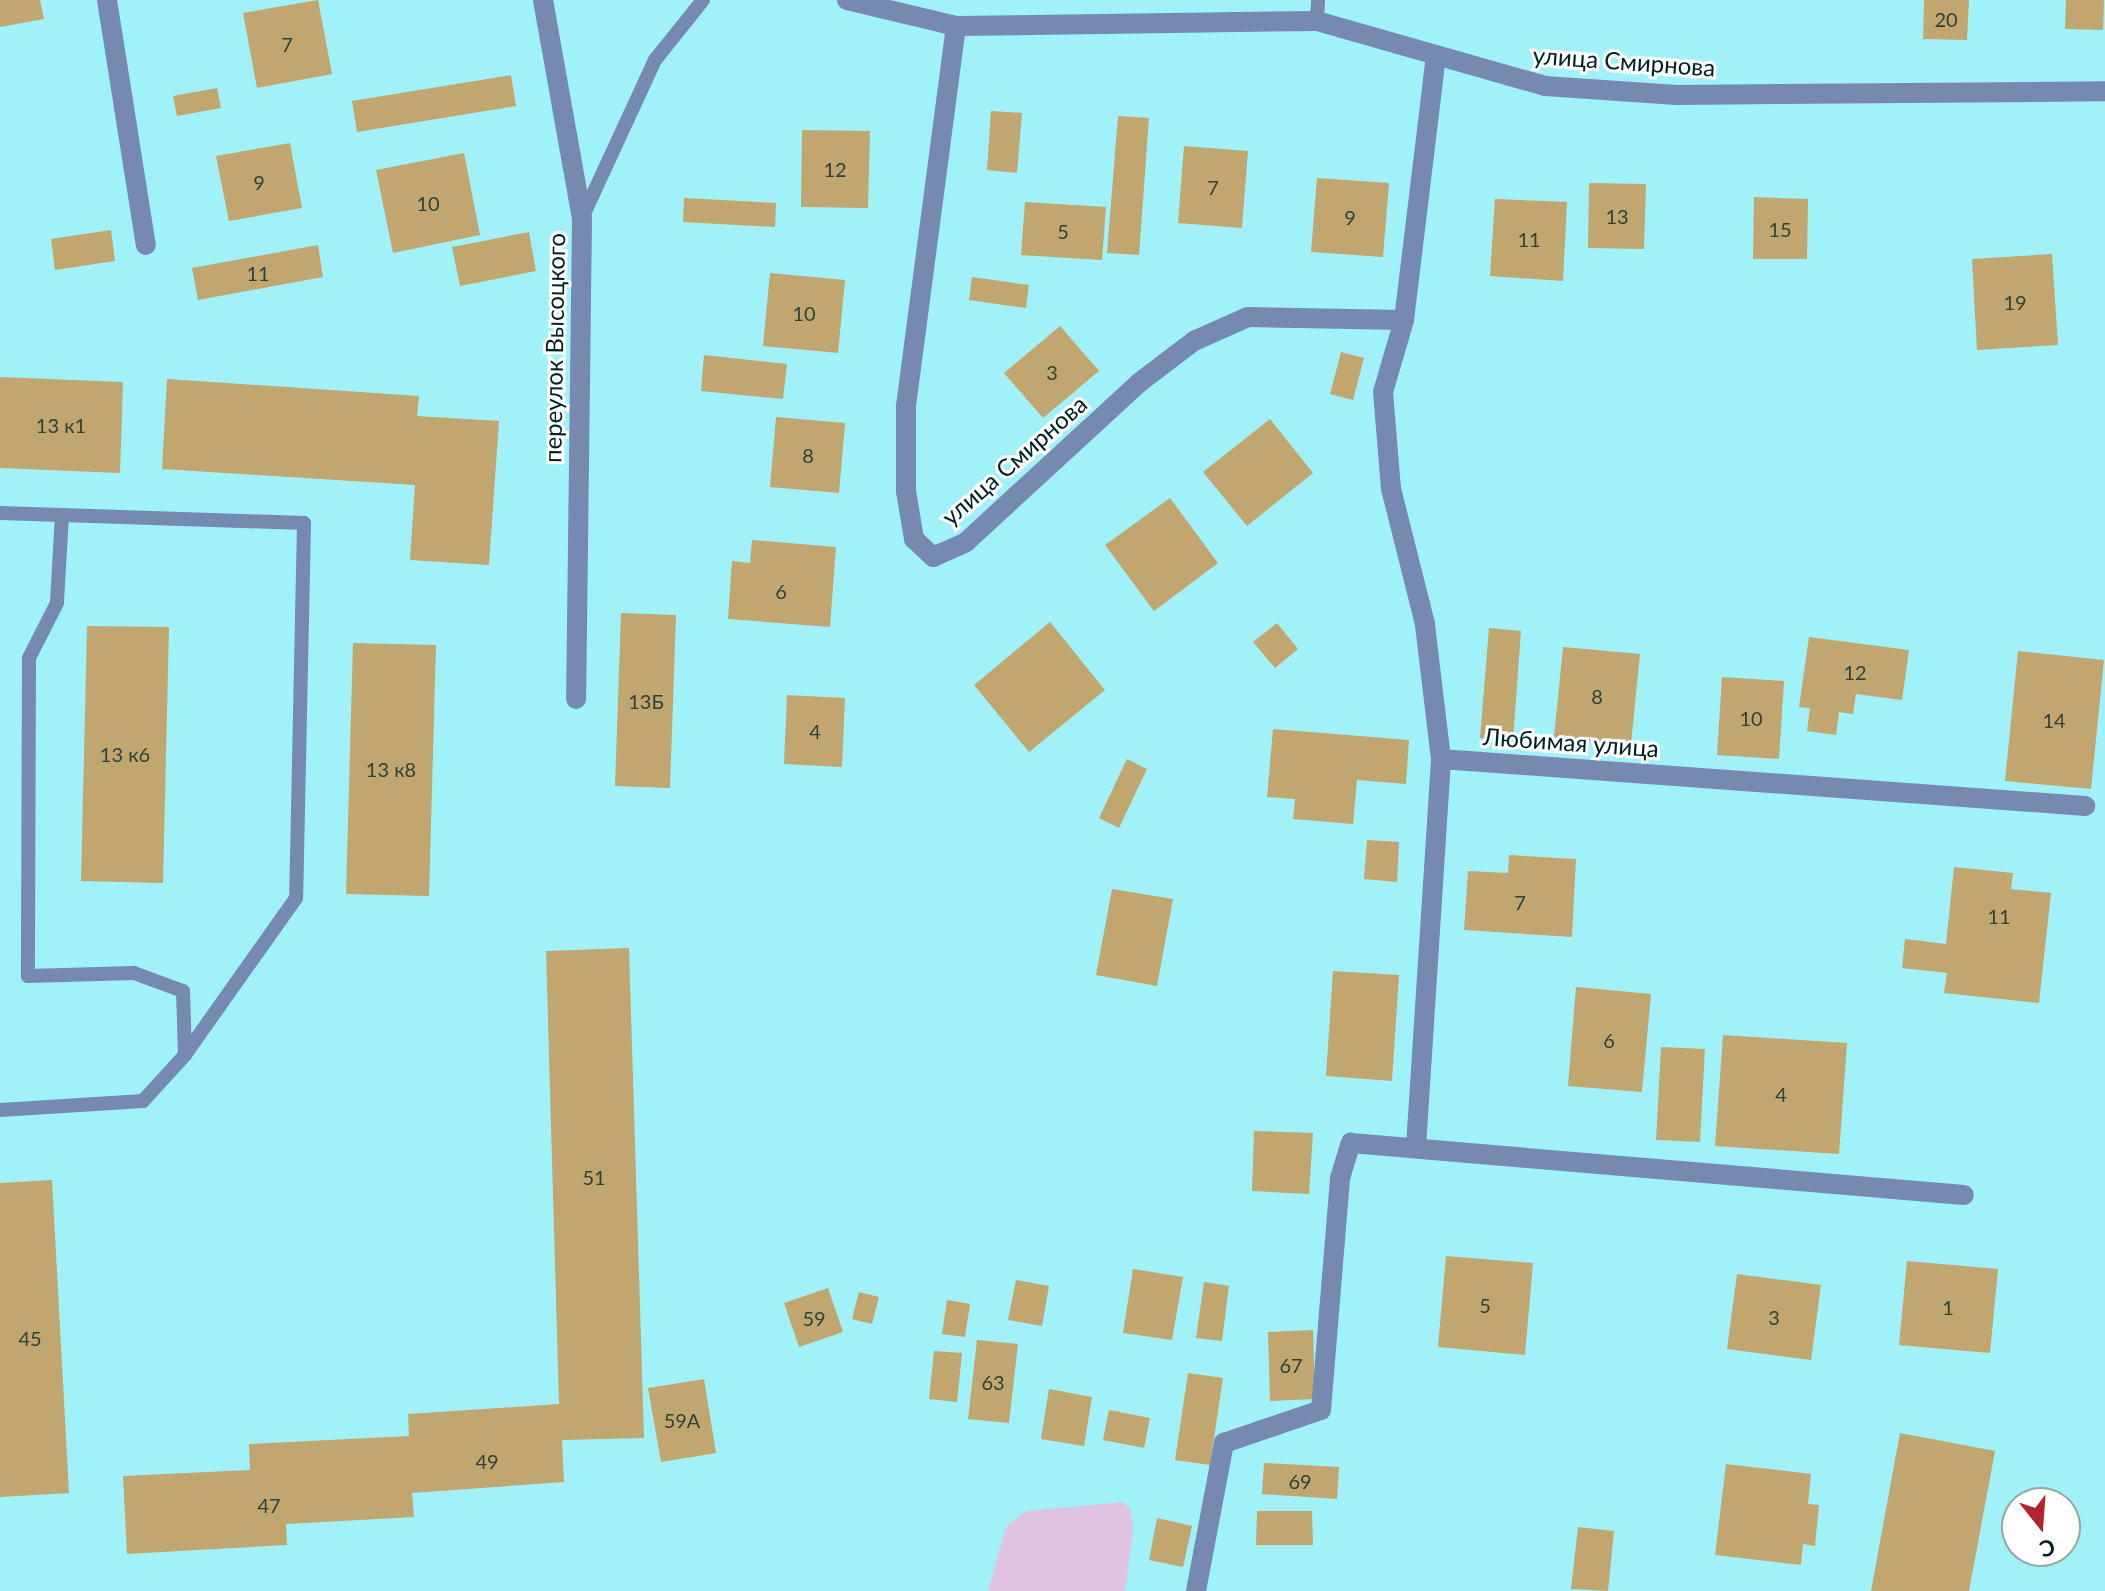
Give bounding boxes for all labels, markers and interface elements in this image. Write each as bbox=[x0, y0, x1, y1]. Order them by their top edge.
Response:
house number: 20 bbox=[1934, 7, 1958, 31]
house number: 7 bbox=[281, 32, 293, 56]
street label: улица Смирнова bbox=[1532, 40, 1716, 82]
house number: 12 bbox=[823, 157, 847, 181]
house number: 9 bbox=[253, 170, 265, 194]
house number: 7 bbox=[1207, 175, 1219, 199]
house number: 10 bbox=[416, 191, 440, 215]
house number: 13 bbox=[1605, 204, 1629, 228]
house number: 9 bbox=[1344, 205, 1356, 229]
house number: 15 bbox=[1768, 217, 1792, 241]
house number: 5 bbox=[1057, 219, 1069, 243]
house number: 11 bbox=[1517, 227, 1541, 251]
street label: переулок Высоцкого bbox=[538, 233, 570, 463]
house number: 11 bbox=[246, 261, 270, 285]
house number: 19 bbox=[2003, 290, 2027, 314]
house number: 10 bbox=[792, 301, 816, 325]
house number: 3 bbox=[1046, 360, 1058, 384]
street label: улица Смирнова bbox=[936, 389, 1092, 531]
house number: 13 к1 bbox=[36, 413, 86, 437]
house number: 8 bbox=[802, 443, 814, 467]
house number: 6 bbox=[775, 579, 787, 603]
house number: 12 bbox=[1843, 660, 1867, 684]
house number: 8 bbox=[1591, 684, 1603, 708]
house number: 13Б bbox=[628, 689, 664, 713]
house number: 10 bbox=[1739, 706, 1763, 730]
house number: 14 bbox=[2042, 708, 2066, 732]
house number: 4 bbox=[809, 719, 821, 743]
street label: Любимая улица bbox=[1482, 721, 1660, 763]
house number: 13 к6 bbox=[100, 742, 150, 766]
house number: 13 к8 bbox=[366, 757, 416, 781]
house number: 7 bbox=[1514, 890, 1526, 914]
house number: 11 bbox=[1987, 904, 2011, 928]
house number: 6 bbox=[1603, 1028, 1615, 1052]
house number: 4 bbox=[1775, 1082, 1787, 1106]
house number: 51 bbox=[582, 1165, 606, 1189]
house number: 5 bbox=[1479, 1293, 1491, 1317]
house number: 1 bbox=[1942, 1295, 1954, 1319]
house number: 3 bbox=[1768, 1305, 1780, 1329]
house number: 59 bbox=[802, 1306, 826, 1330]
house number: 45 bbox=[18, 1326, 42, 1350]
house number: 67 bbox=[1279, 1353, 1303, 1377]
house number: 63 bbox=[981, 1370, 1005, 1394]
house number: 59А bbox=[664, 1408, 700, 1432]
house number: 49 bbox=[475, 1449, 499, 1473]
house number: 69 bbox=[1288, 1469, 1312, 1493]
north arrow bbox=[2001, 1487, 2081, 1567]
house number: 47 bbox=[257, 1493, 281, 1517]
text: С bbox=[2037, 1533, 2058, 1564]

